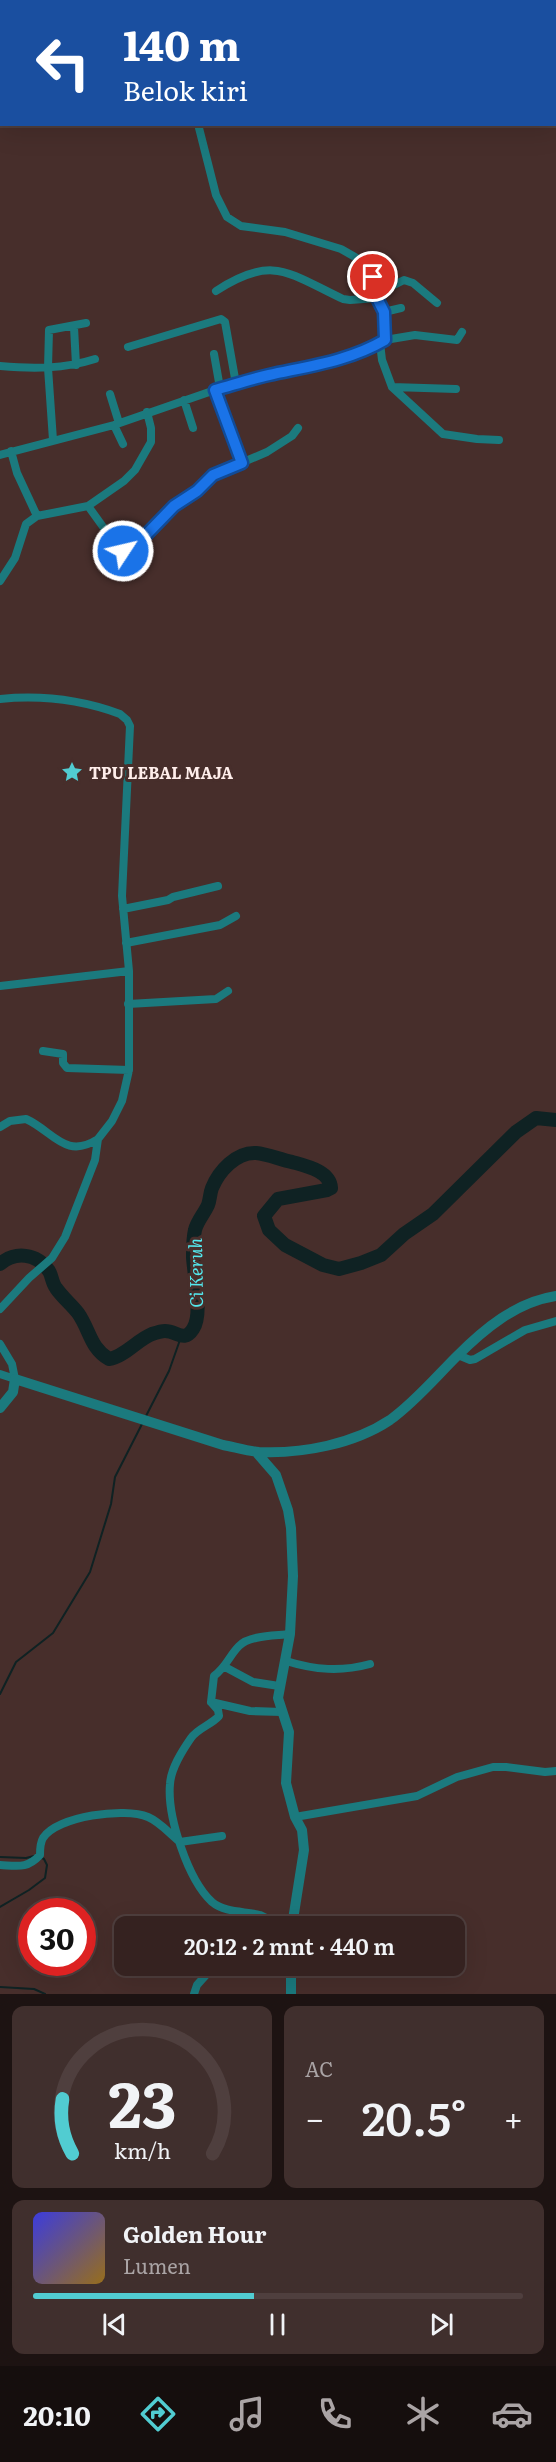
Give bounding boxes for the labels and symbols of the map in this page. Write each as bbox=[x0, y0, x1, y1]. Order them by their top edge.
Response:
pin bbox=[347, 251, 398, 302]
position arrow bbox=[91, 519, 155, 583]
place icon: TPU LEBAL MAJA bbox=[60, 760, 84, 784]
place label: TPU LEBAL MAJA bbox=[89, 760, 233, 784]
water label: Ci Keruh bbox=[181, 1237, 209, 1308]
speed limit sign: 30 bbox=[18, 1898, 96, 1976]

